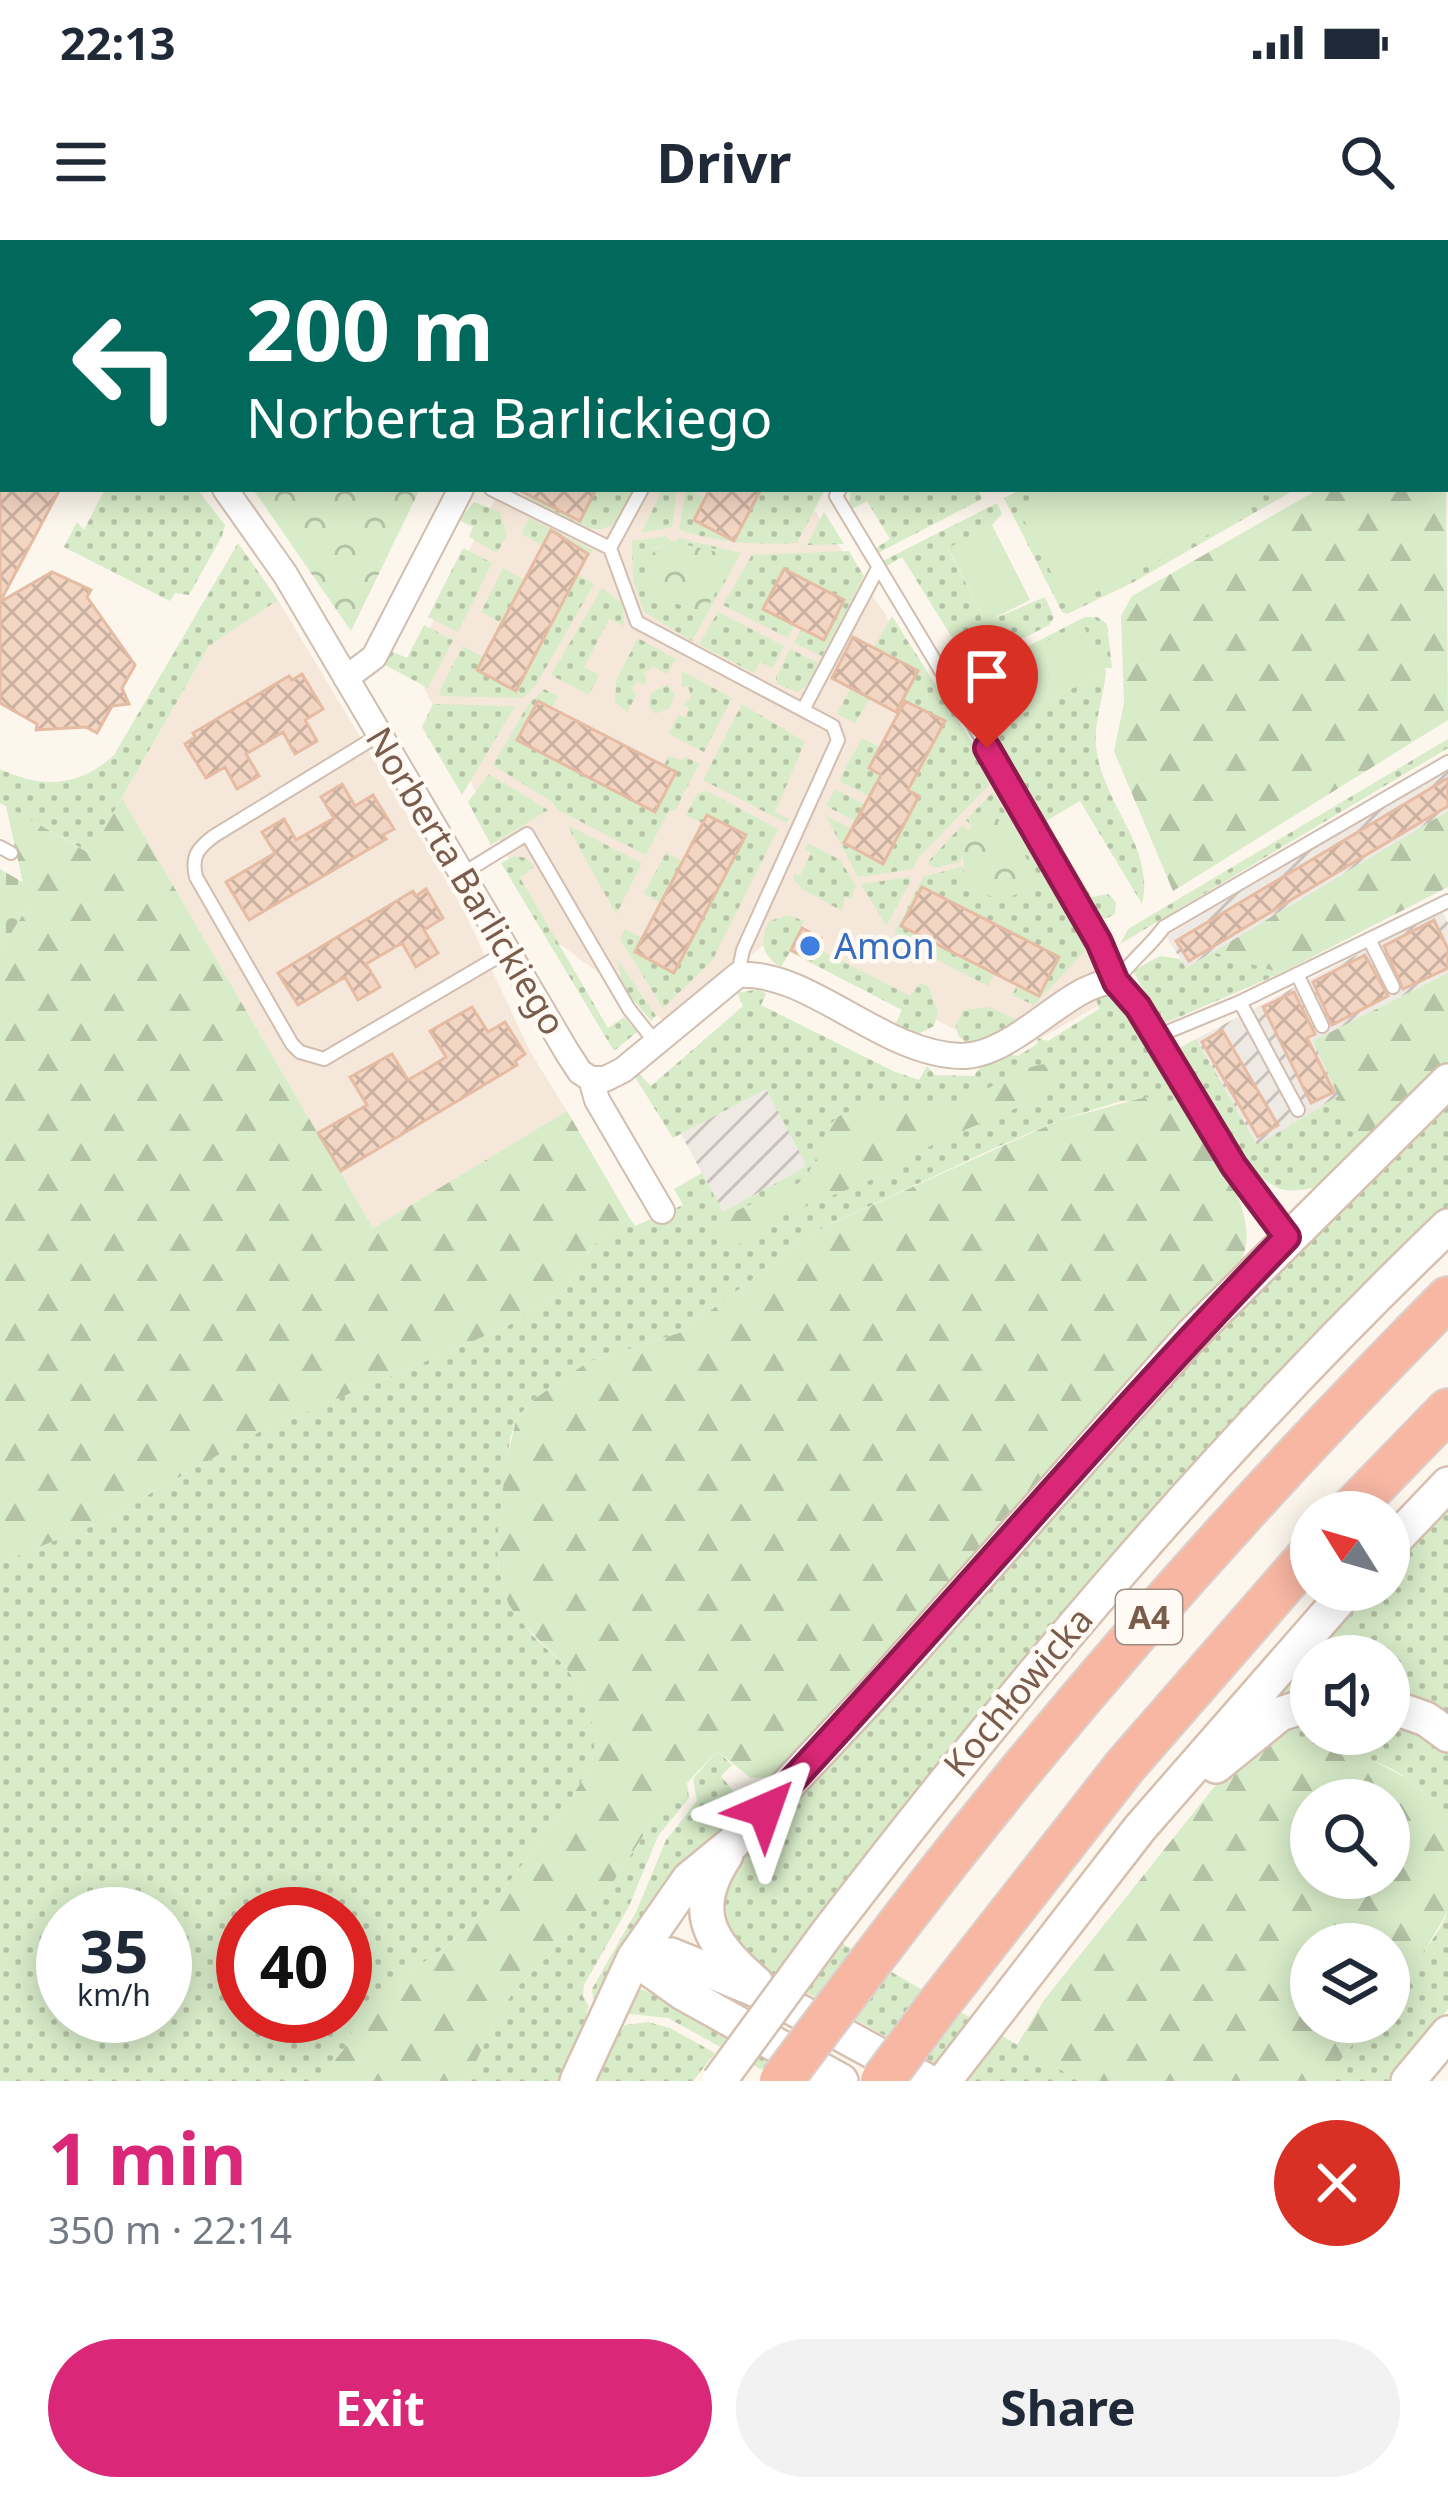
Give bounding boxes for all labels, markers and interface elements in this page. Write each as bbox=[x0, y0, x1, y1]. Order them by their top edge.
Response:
text: 22:13 bbox=[60, 12, 176, 73]
text: Drivr bbox=[657, 125, 791, 199]
icon: menu bbox=[48, 129, 114, 195]
icon: search bbox=[1334, 129, 1400, 195]
text: 200 m bbox=[246, 271, 494, 386]
icon: left bbox=[48, 288, 204, 444]
text: Norberta Barlickiego bbox=[246, 380, 772, 454]
pin bbox=[936, 625, 1038, 748]
icon: arrive bbox=[954, 643, 1020, 709]
street label: Norberta Barlickiego bbox=[355, 718, 578, 1044]
place label: Amon bbox=[834, 921, 935, 970]
marker: Amon bbox=[797, 933, 823, 959]
north arrow bbox=[1290, 1491, 1410, 1611]
map controls bbox=[1290, 1491, 1410, 2043]
road number: A4 bbox=[1116, 1590, 1182, 1644]
street label: Kochłowicka bbox=[932, 1596, 1103, 1787]
button: sound bbox=[1290, 1635, 1410, 1755]
position arrow bbox=[702, 1747, 828, 1873]
button: search bbox=[1290, 1779, 1410, 1899]
speed limit sign: 40 bbox=[216, 1887, 372, 2043]
text: 35 bbox=[80, 1909, 148, 1991]
button: layers bbox=[1290, 1923, 1410, 2043]
text: km/h bbox=[77, 1974, 151, 2015]
text: 1 min bbox=[48, 2108, 246, 2206]
button: close bbox=[1274, 2120, 1400, 2246]
text: 350 m · 22:14 bbox=[48, 2202, 292, 2255]
button: Exit bbox=[48, 2339, 712, 2477]
button: Share bbox=[736, 2339, 1400, 2477]

